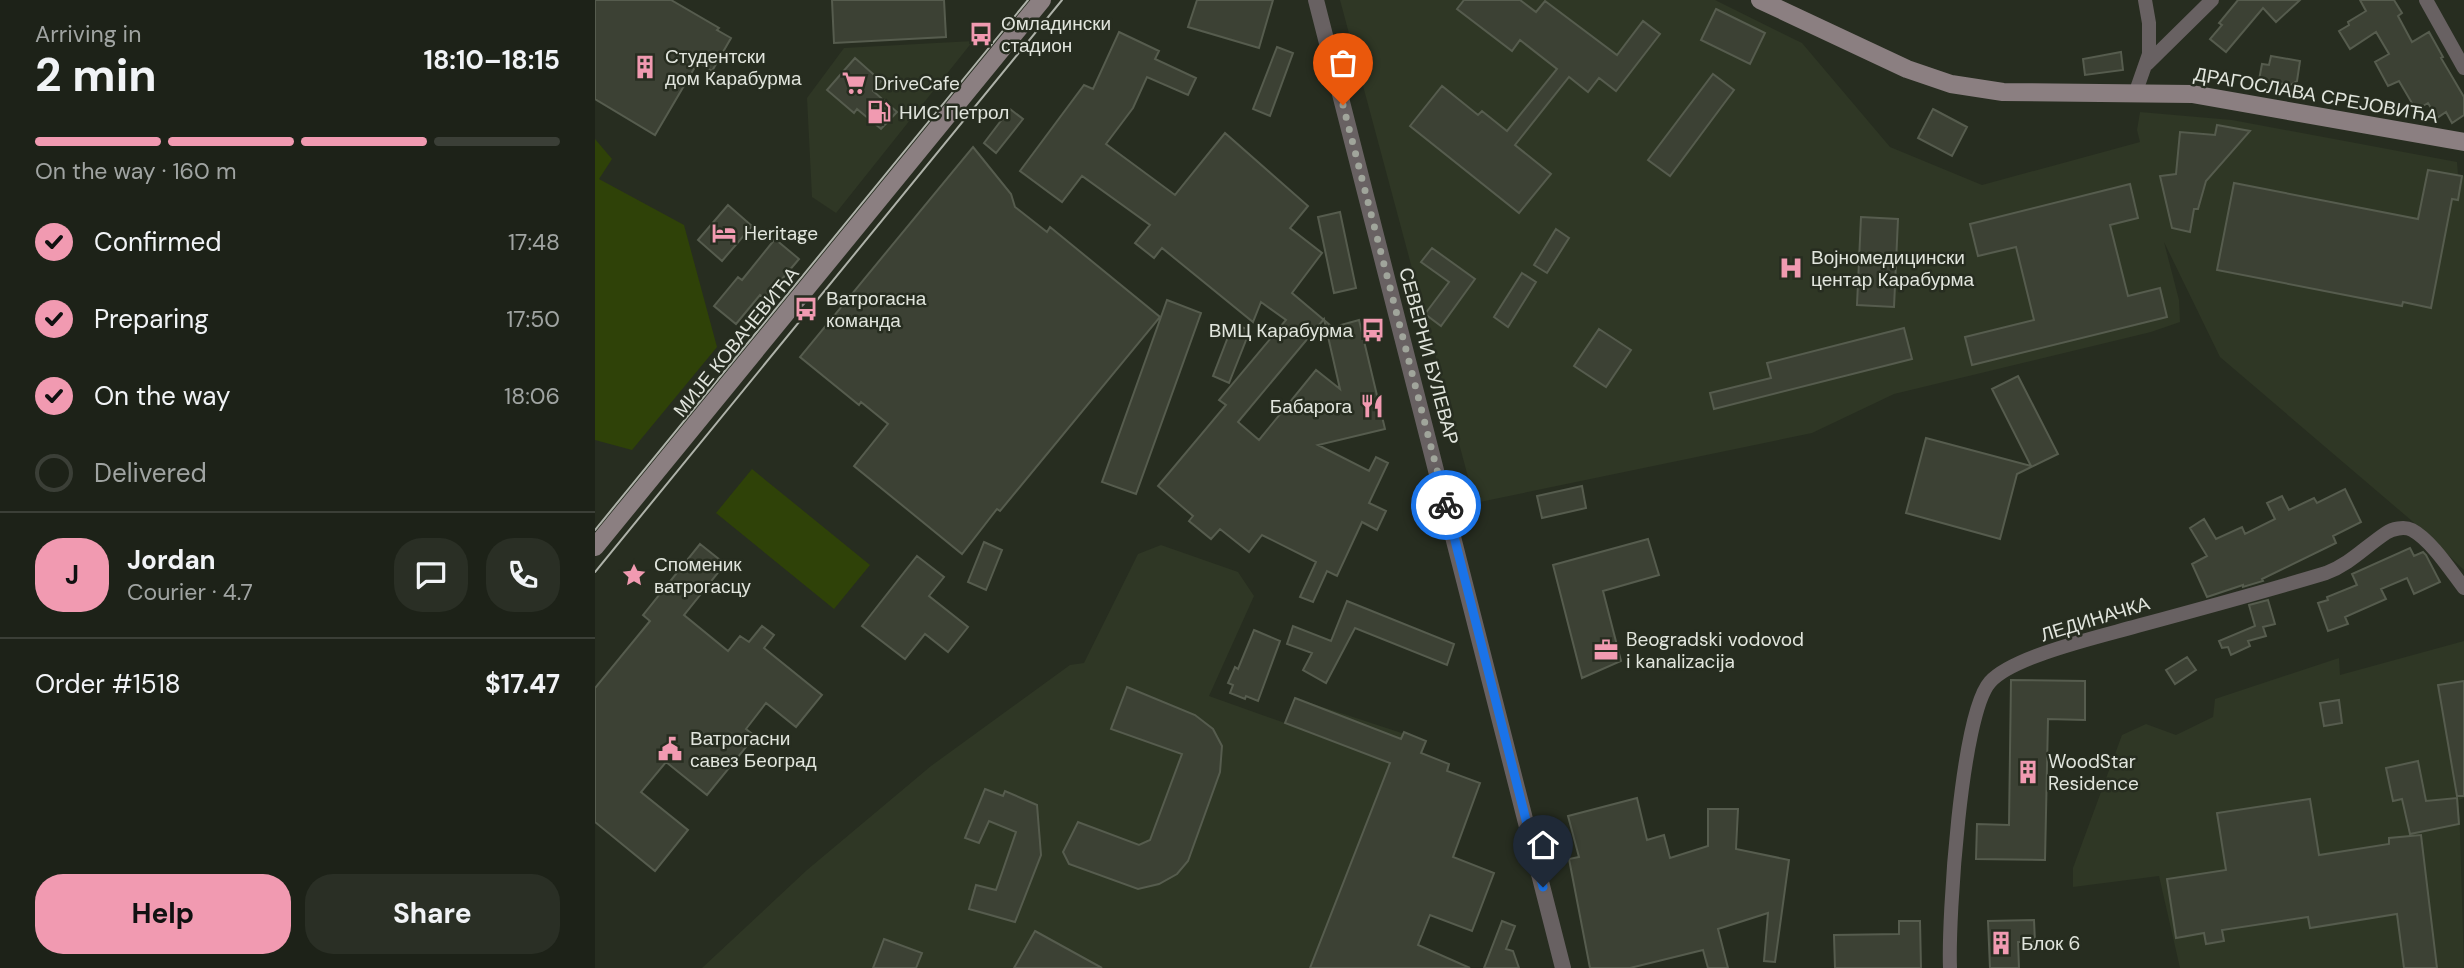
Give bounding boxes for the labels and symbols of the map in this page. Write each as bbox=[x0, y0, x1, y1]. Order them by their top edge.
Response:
place label: Омладински стадион bbox=[1001, 11, 1111, 58]
bus stop icon: Омладински стадион bbox=[967, 20, 995, 48]
pin bbox=[1313, 33, 1373, 105]
place label: Студентски дом Карабурма bbox=[665, 44, 802, 91]
building icon: Студентски дом Карабурма bbox=[631, 53, 659, 81]
street label: ДРАГОСЛАВА СРЕЈОВИЋА bbox=[2192, 61, 2440, 129]
supermarket icon: DriveCafe bbox=[840, 69, 868, 97]
place label: DriveCafe bbox=[874, 71, 960, 96]
fuel station icon: НИС Петрол bbox=[865, 98, 893, 126]
place label: НИС Петрол bbox=[899, 100, 1009, 125]
hotel icon: Heritage bbox=[710, 219, 738, 247]
place label: Heritage bbox=[744, 221, 818, 246]
place label: Војномедицински центар Карабурма bbox=[1811, 245, 1975, 292]
hospital icon: Војномедицински центар Карабурма bbox=[1777, 254, 1805, 282]
street label: МИЈЕ КОВАЧЕВИЋА bbox=[668, 262, 804, 422]
street label: СЕВЕРНИ БУЛЕВАР bbox=[1393, 264, 1465, 448]
place label: Ватрогасна команда bbox=[826, 286, 927, 333]
bus stop icon: Ватрогасна команда bbox=[792, 295, 820, 323]
bus stop icon: ВМЦ Карабурма bbox=[1359, 316, 1387, 344]
place label: ВМЦ Карабурма bbox=[1209, 318, 1353, 343]
restaurant icon: Бабарога bbox=[1358, 392, 1386, 420]
place label: Бабарога bbox=[1270, 394, 1352, 419]
courier bbox=[1411, 470, 1481, 540]
place label: Споменик ватрогасцу bbox=[654, 552, 751, 599]
place icon: Споменик ватрогасцу bbox=[620, 561, 648, 589]
street label: ЛЕДИНАЧКА bbox=[2037, 590, 2153, 647]
place label: Beogradski vodovod i kanalizacija bbox=[1626, 627, 1804, 674]
office icon: Beogradski vodovod i kanalizacija bbox=[1592, 636, 1620, 664]
place label: Ватрогасни савез Београд bbox=[690, 726, 817, 773]
public building icon: Ватрогасни савез Београд bbox=[656, 735, 684, 763]
place label: WoodStar Residence bbox=[2048, 749, 2139, 796]
building icon: WoodStar Residence bbox=[2014, 758, 2042, 786]
pin bbox=[1513, 815, 1573, 887]
building icon: Блок 6 bbox=[1987, 929, 2015, 957]
place label: Блок 6 bbox=[2021, 931, 2080, 956]

